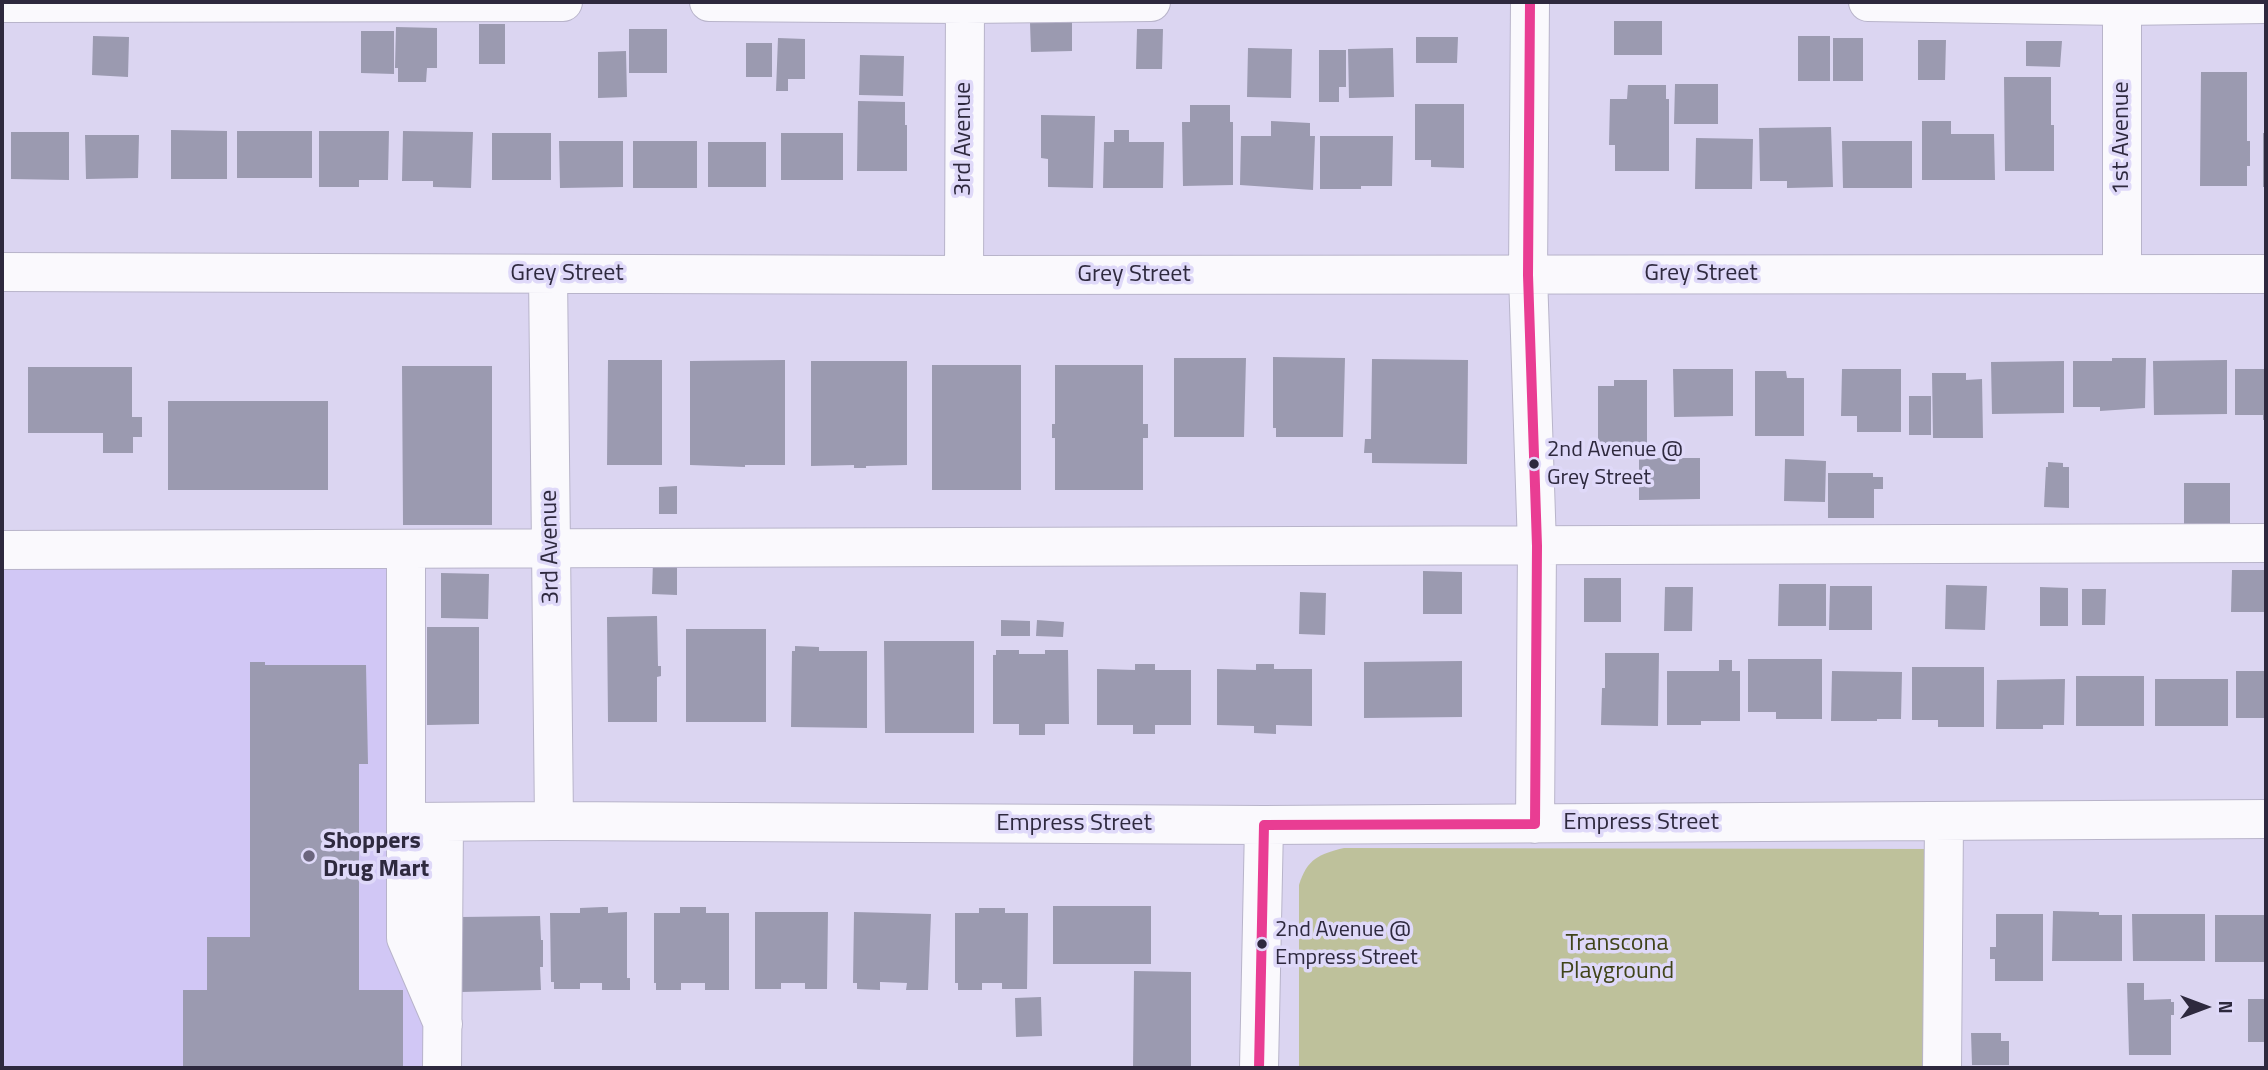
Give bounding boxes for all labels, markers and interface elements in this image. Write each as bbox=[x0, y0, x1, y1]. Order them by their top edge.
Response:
street label: 1st Avenue bbox=[2108, 81, 2136, 195]
street label: 3rd Avenue bbox=[950, 82, 978, 196]
street label: Grey Street bbox=[510, 260, 624, 288]
street label: Grey Street bbox=[1644, 260, 1758, 288]
street label: Grey Street bbox=[1077, 261, 1191, 289]
place label: 2nd Avenue @ Grey Street bbox=[1547, 438, 1683, 490]
marker: 2nd Avenue @ Grey Street bbox=[1527, 457, 1541, 471]
street label: 3rd Avenue bbox=[536, 490, 566, 604]
street label: Empress Street bbox=[1563, 809, 1719, 837]
street label: Empress Street bbox=[996, 810, 1152, 838]
place label: Shoppers Drug Mart bbox=[323, 828, 429, 884]
marker: Shoppers Drug Mart bbox=[301, 848, 317, 864]
place label: 2nd Avenue @ Empress Street bbox=[1275, 918, 1418, 970]
park label: Transcona Playground bbox=[1560, 930, 1674, 986]
marker: 2nd Avenue @ Empress Street bbox=[1255, 937, 1269, 951]
north arrow bbox=[2170, 972, 2240, 1042]
text: N bbox=[2212, 1000, 2241, 1014]

